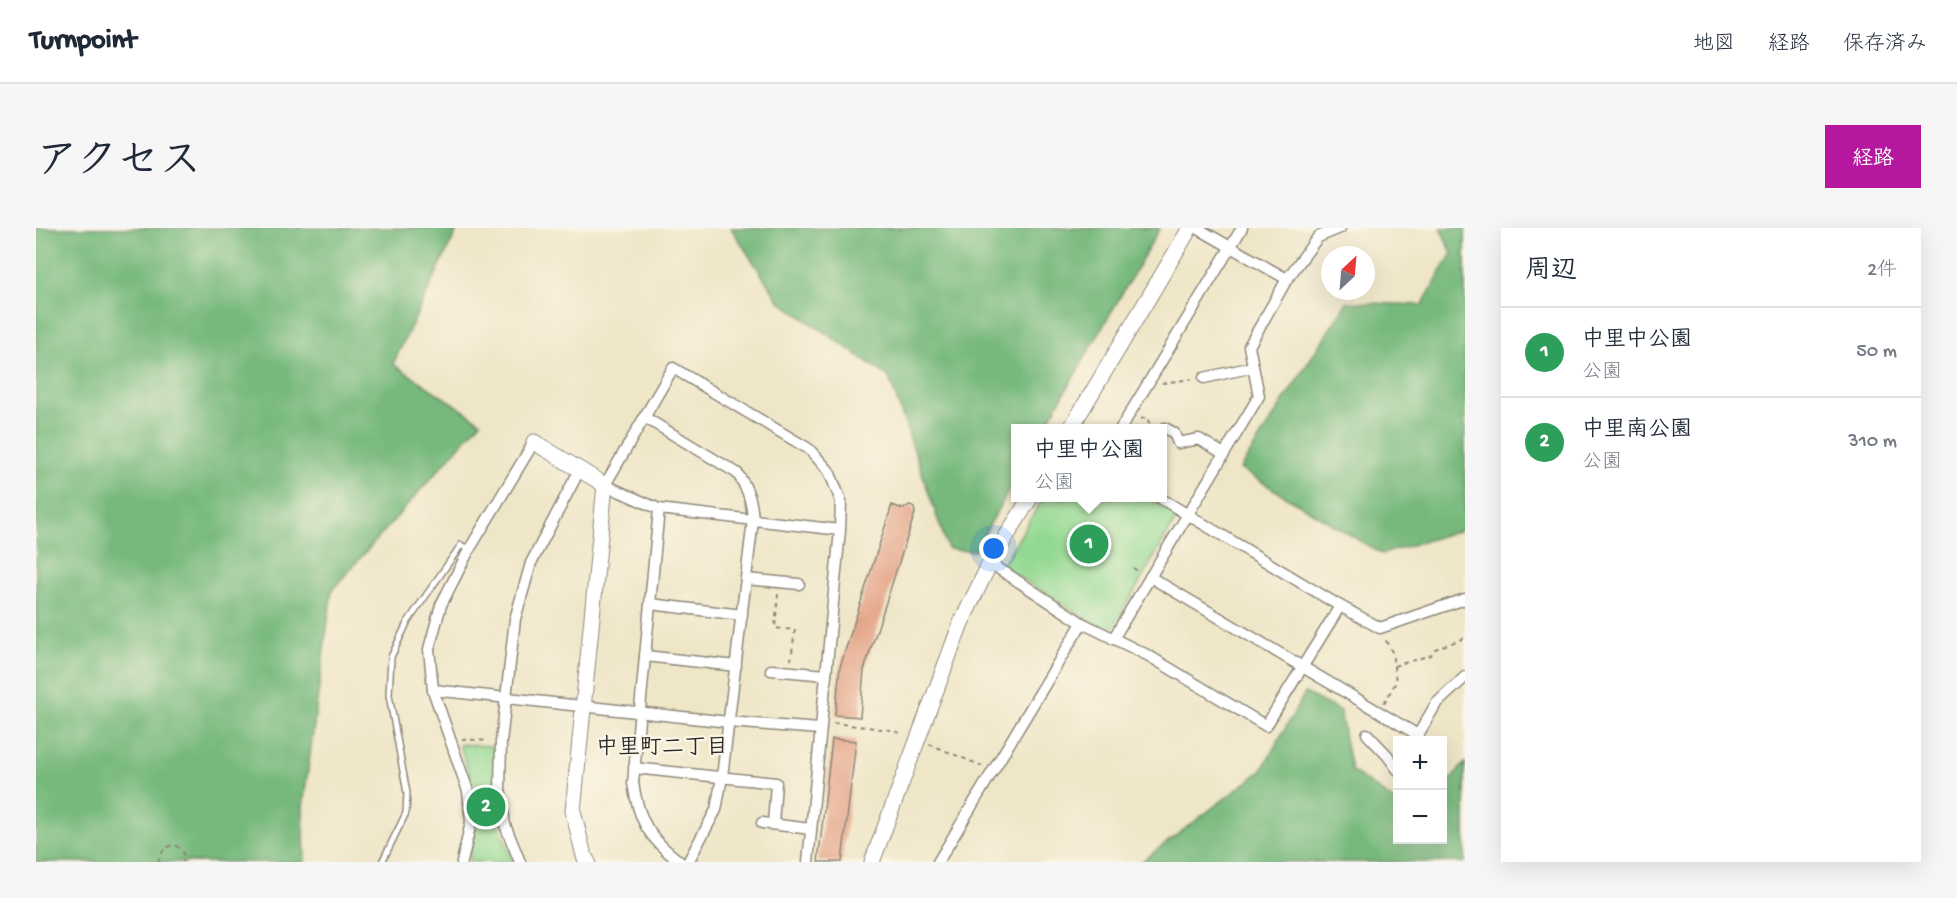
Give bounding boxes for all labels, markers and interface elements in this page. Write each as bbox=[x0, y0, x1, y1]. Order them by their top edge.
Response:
text: Turnpoint bbox=[30, 25, 136, 58]
text: 地図 bbox=[1693, 33, 1735, 58]
text: 経路 bbox=[1768, 33, 1810, 58]
text: 保存済み bbox=[1843, 33, 1927, 58]
button: 経路 bbox=[1825, 125, 1921, 188]
text: アクセス bbox=[36, 140, 201, 189]
north arrow bbox=[1321, 246, 1375, 300]
text: 周辺 bbox=[1525, 257, 1577, 288]
text: 2件 bbox=[1867, 260, 1897, 283]
text: 中里中公園 bbox=[1582, 328, 1692, 354]
text: 1 bbox=[1540, 341, 1549, 364]
text: 50 m bbox=[1856, 341, 1897, 364]
text: 公園 bbox=[1582, 362, 1622, 385]
text: 中里南公園 bbox=[1582, 418, 1692, 444]
popup bbox=[1011, 424, 1167, 502]
text: 2 bbox=[1540, 431, 1549, 454]
text: 310 m bbox=[1848, 431, 1897, 454]
text: 中里中公園 bbox=[1034, 439, 1144, 465]
text: 公園 bbox=[1582, 452, 1622, 475]
text: 公園 bbox=[1034, 473, 1074, 496]
pin: 1 bbox=[1070, 522, 1108, 566]
your location bbox=[979, 534, 1008, 563]
district label: 中里町二丁目 bbox=[596, 734, 728, 762]
map controls bbox=[1393, 736, 1447, 844]
button: + bbox=[1393, 736, 1447, 790]
pin: 2 bbox=[466, 784, 506, 830]
button: − bbox=[1393, 790, 1447, 844]

